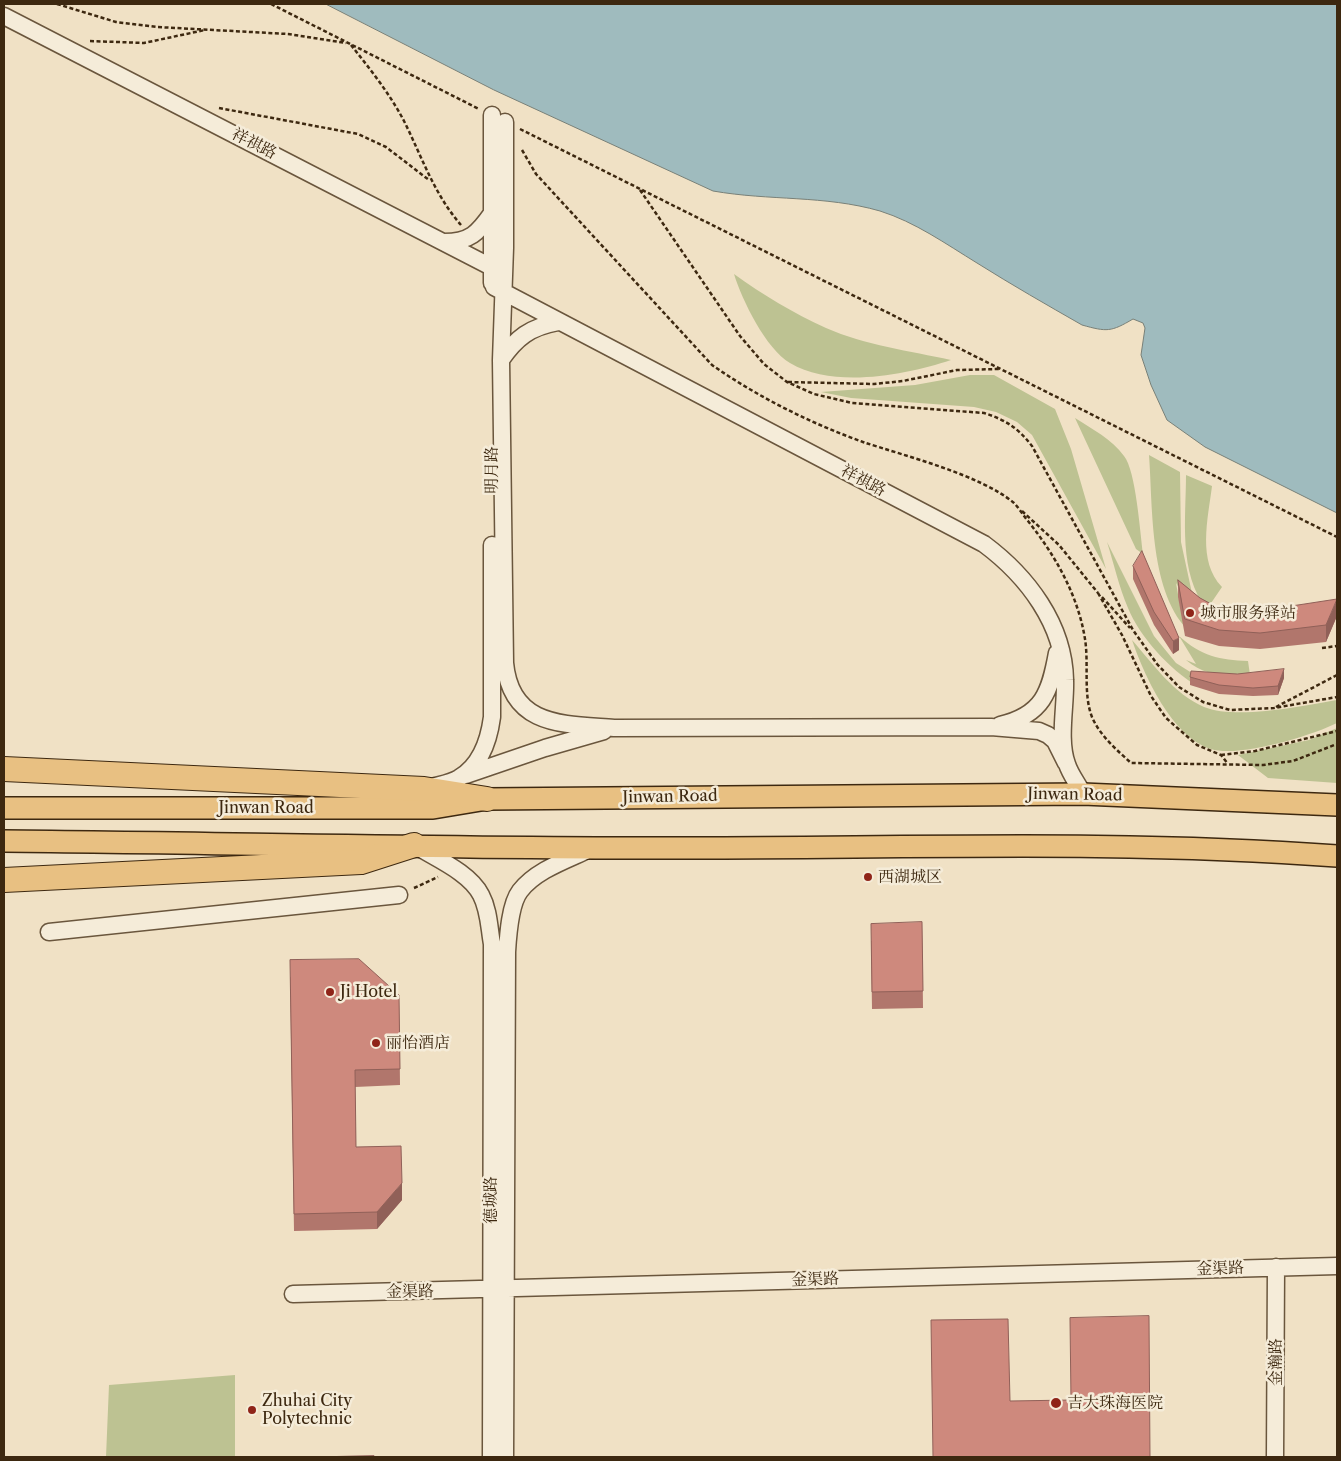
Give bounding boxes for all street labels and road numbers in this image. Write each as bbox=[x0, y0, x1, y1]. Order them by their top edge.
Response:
street label: 祥祺路 bbox=[228, 125, 280, 163]
street label: 明月路 bbox=[482, 446, 502, 494]
street label: 祥祺路 bbox=[837, 461, 889, 501]
street label: Jinwan Road bbox=[1027, 785, 1123, 805]
street label: Jinwan Road bbox=[622, 787, 718, 807]
street label: Jinwan Road bbox=[218, 798, 314, 818]
street label: 德城路 bbox=[481, 1176, 501, 1224]
street label: 金渠路 bbox=[1196, 1259, 1244, 1279]
street label: 金渠路 bbox=[791, 1270, 839, 1290]
street label: 金渠路 bbox=[386, 1282, 434, 1302]
street label: 金瀚路 bbox=[1266, 1338, 1286, 1386]

